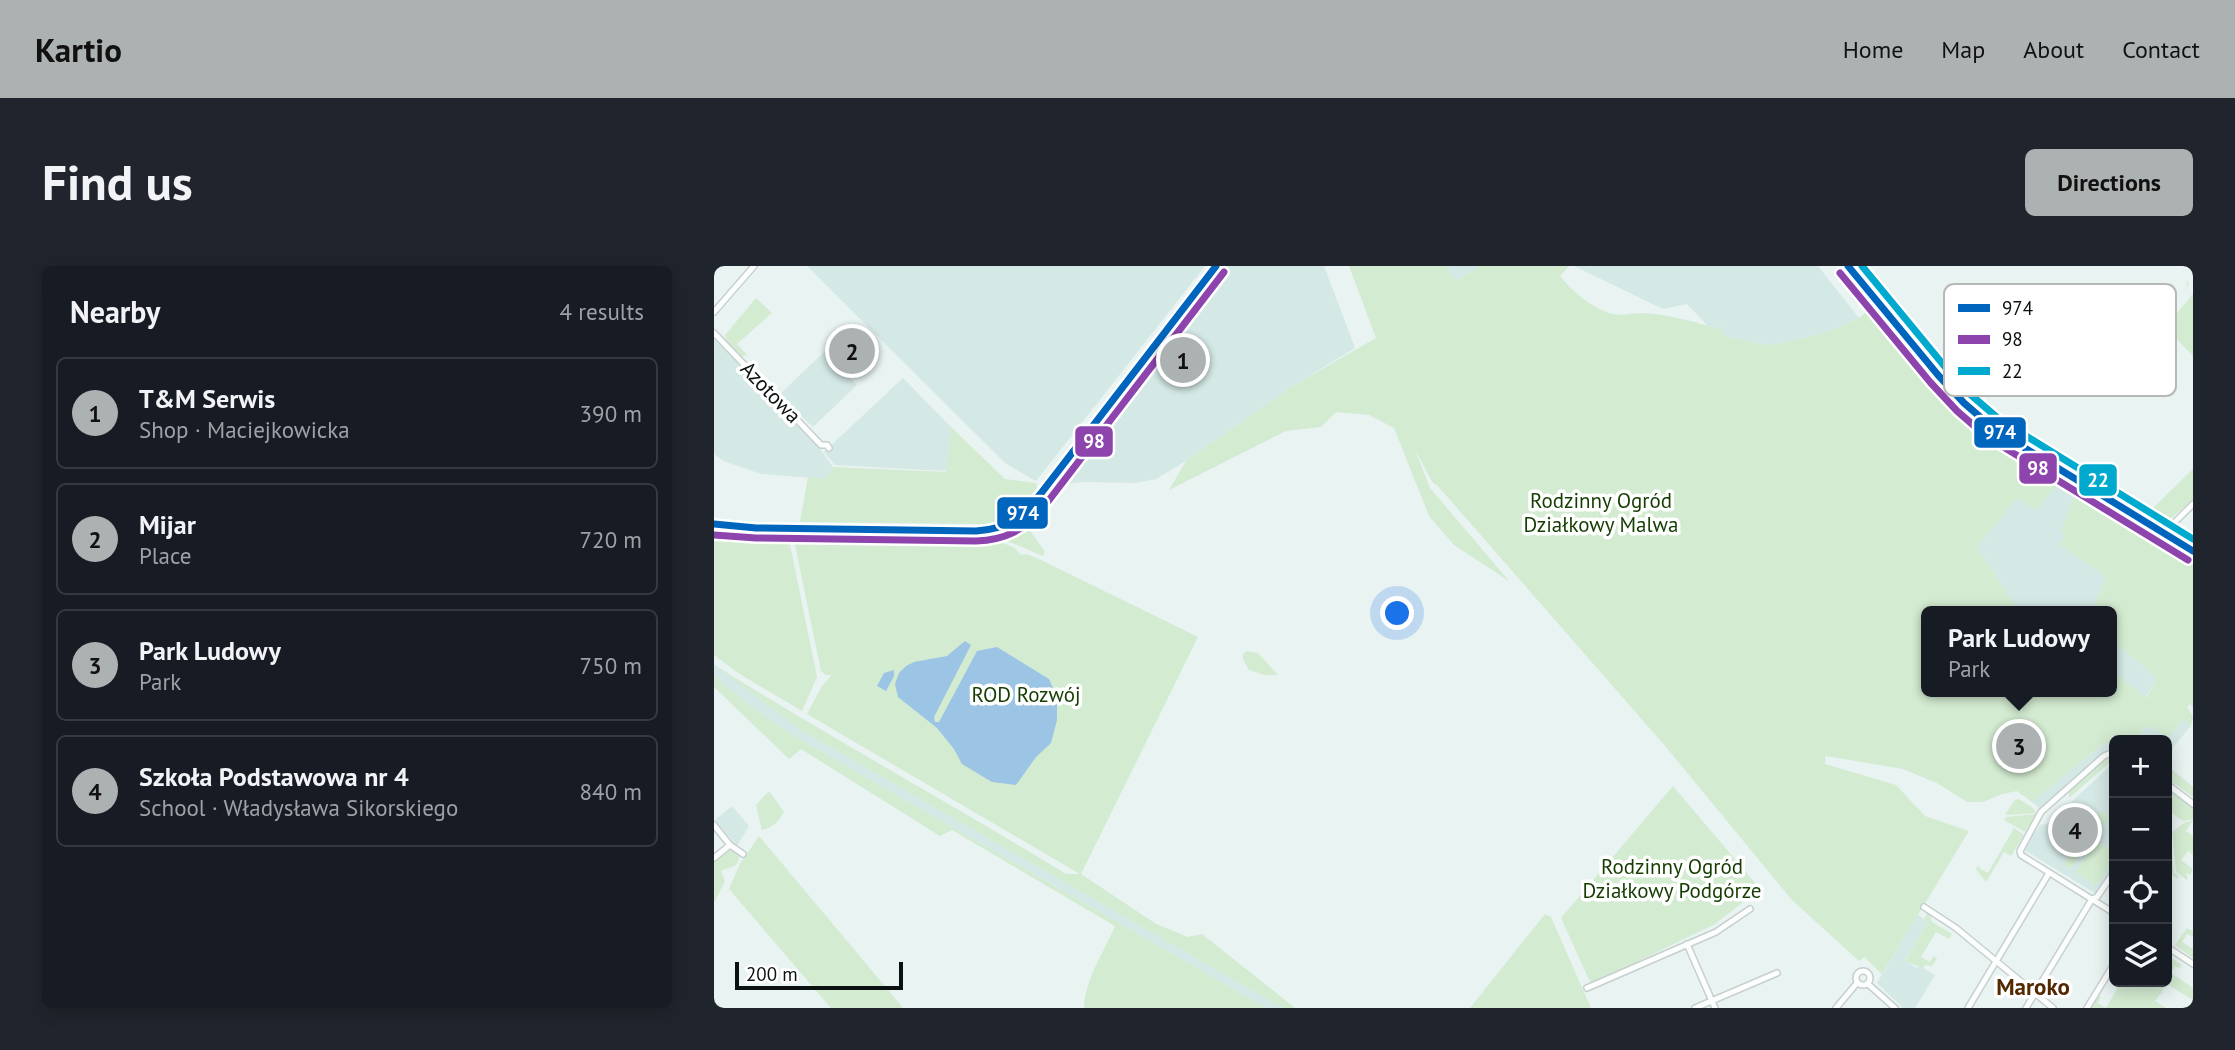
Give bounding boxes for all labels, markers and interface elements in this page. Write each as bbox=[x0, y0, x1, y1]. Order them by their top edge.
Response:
text: Kartio bbox=[35, 28, 122, 71]
text: Home bbox=[1843, 34, 1903, 65]
text: Map bbox=[1941, 34, 1985, 65]
text: About bbox=[2023, 34, 2084, 65]
text: Contact bbox=[2122, 34, 2200, 65]
button: Directions bbox=[2025, 149, 2193, 216]
text: Find us bbox=[42, 150, 193, 214]
legend bbox=[1944, 284, 2176, 396]
text: Nearby bbox=[70, 292, 160, 331]
text: 974 bbox=[2002, 296, 2033, 320]
text: 4 results bbox=[560, 297, 644, 326]
pin: 2 bbox=[829, 325, 875, 377]
text: 98 bbox=[2002, 327, 2023, 351]
pin: 1 bbox=[1160, 334, 1206, 386]
street label: Azotowa bbox=[735, 355, 807, 429]
text: 22 bbox=[2002, 359, 2023, 383]
text: T&M Serwis bbox=[139, 382, 275, 415]
text: 1 bbox=[88, 399, 102, 428]
text: 390 m bbox=[580, 399, 642, 428]
text: Shop · Maciejkowicka bbox=[139, 415, 350, 444]
line badge: 974 bbox=[1973, 416, 2027, 449]
text: 974 bbox=[1984, 420, 2016, 444]
line badge: 98 bbox=[1074, 425, 1114, 458]
text: 98 bbox=[1083, 429, 1105, 453]
line badge: 98 bbox=[2018, 452, 2058, 485]
text: 98 bbox=[2027, 456, 2049, 480]
line badge: 22 bbox=[2078, 463, 2118, 497]
text: 22 bbox=[2087, 468, 2109, 492]
park label: Rodzinny Ogród Działkowy Malwa bbox=[1524, 487, 1678, 538]
line badge: 974 bbox=[996, 496, 1049, 530]
text: 974 bbox=[1007, 501, 1039, 525]
text: Mijar bbox=[139, 508, 196, 541]
text: 2 bbox=[88, 525, 102, 554]
text: 720 m bbox=[580, 525, 642, 554]
text: Place bbox=[139, 541, 192, 570]
your location bbox=[1380, 596, 1414, 630]
popup bbox=[1921, 606, 2117, 697]
text: Park Ludowy bbox=[1948, 621, 2090, 654]
text: Park Ludowy bbox=[139, 634, 281, 667]
text: 3 bbox=[88, 651, 102, 680]
text: 750 m bbox=[580, 651, 642, 680]
text: Park bbox=[1948, 654, 1990, 683]
text: Park bbox=[139, 667, 181, 696]
park label: ROD Rozwój bbox=[971, 681, 1081, 708]
pin: 3 bbox=[1996, 720, 2042, 772]
map controls bbox=[2109, 735, 2172, 987]
button: + bbox=[2109, 735, 2172, 798]
text: Szkoła Podstawowa nr 4 bbox=[139, 760, 409, 793]
text: 4 bbox=[88, 777, 102, 806]
text: 840 m bbox=[580, 777, 642, 806]
text: School · Władysława Sikorskiego bbox=[139, 793, 458, 822]
button: − bbox=[2109, 798, 2172, 861]
pin: 4 bbox=[2052, 804, 2098, 856]
park label: Rodzinny Ogród Działkowy Podgórze bbox=[1583, 853, 1761, 904]
button: locate bbox=[2109, 861, 2172, 924]
button: layers bbox=[2109, 924, 2172, 987]
scale bar bbox=[735, 959, 903, 991]
text: 200 m bbox=[746, 962, 798, 986]
district label: Maroko bbox=[1996, 972, 2070, 1001]

